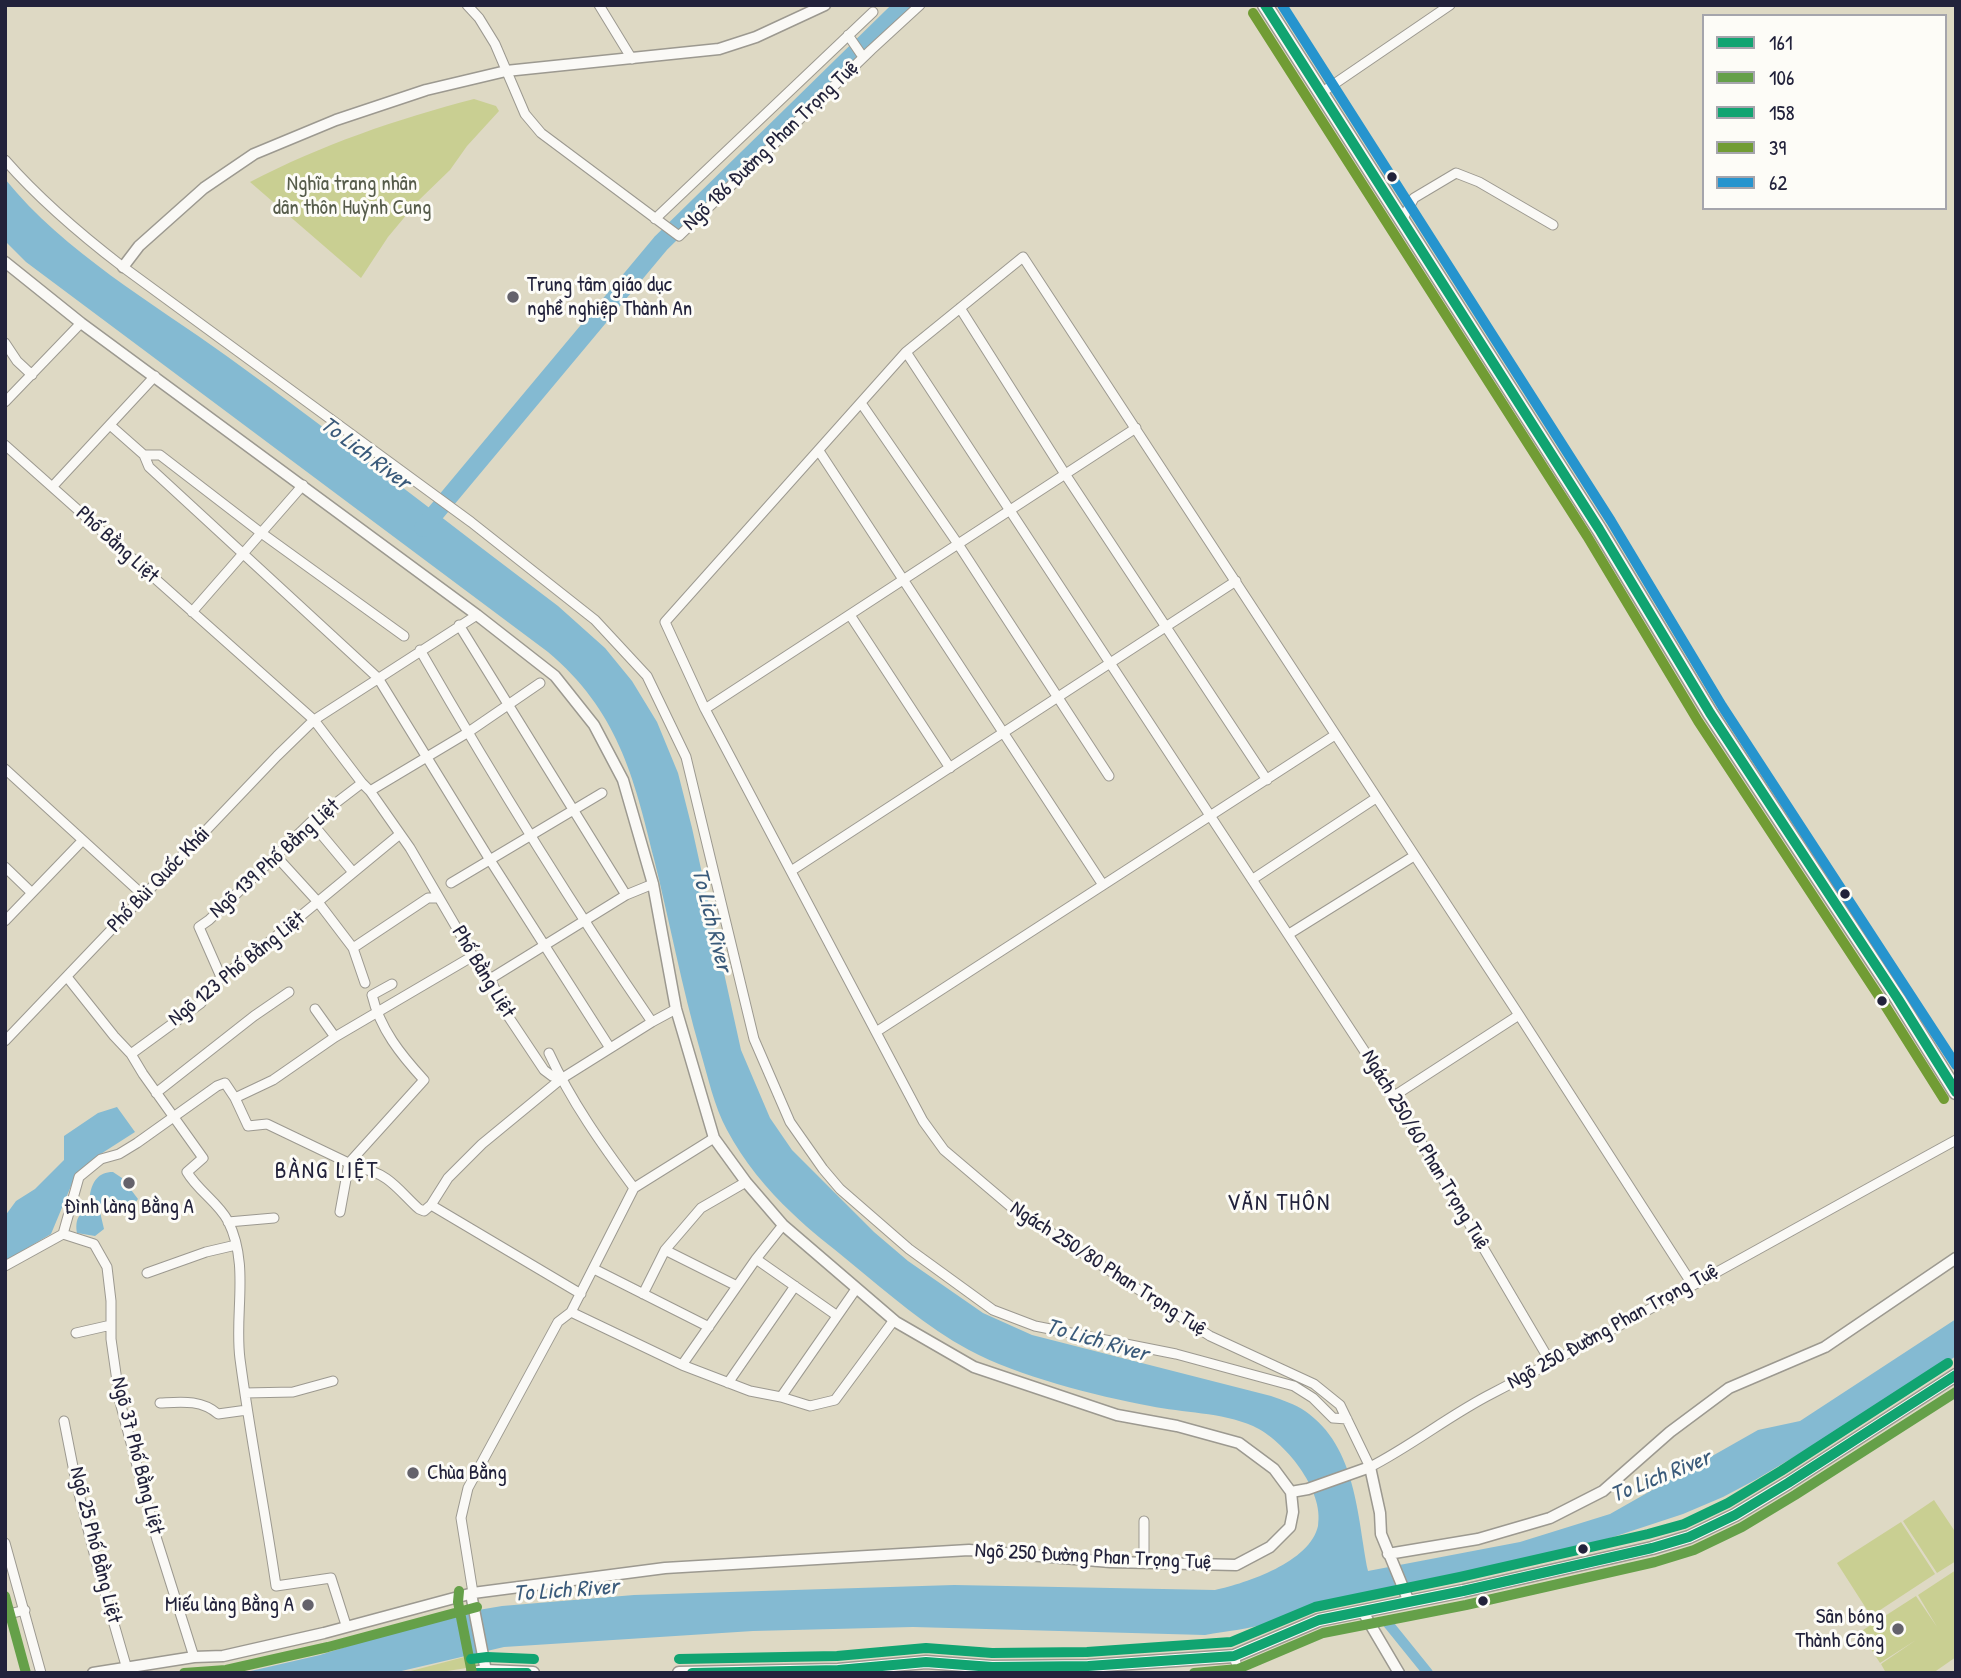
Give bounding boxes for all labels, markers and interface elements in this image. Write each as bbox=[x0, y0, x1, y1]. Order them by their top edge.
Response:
legend bbox=[1702, 14, 1947, 210]
text: 161 bbox=[1769, 28, 1793, 57]
street label: Ngõ 186 Đường Phan Trọng Tuệ bbox=[678, 56, 864, 236]
text: 106 bbox=[1769, 63, 1794, 92]
text: 158 bbox=[1769, 98, 1795, 127]
text: 39 bbox=[1769, 133, 1786, 162]
text: 62 bbox=[1769, 168, 1787, 197]
unlabelled marker bbox=[1385, 170, 1399, 184]
park label: Nghĩa trang nhân dân thôn Huỳnh Cung bbox=[273, 171, 431, 221]
place label: Trung tâm giáo dục nghề nghiệp Thành An bbox=[527, 272, 692, 322]
marker: Trung tâm giáo dục nghề nghiệp Thành An bbox=[505, 289, 521, 305]
water label: To Lich River bbox=[314, 411, 416, 497]
street label: Phố Bằng Liệt bbox=[70, 501, 164, 589]
street label: Ngõ 139 Phố Bằng Liệt bbox=[205, 794, 345, 924]
street label: Phố Bùi Quốc Khái bbox=[102, 822, 216, 938]
water label: To Lich River bbox=[685, 865, 737, 975]
unlabelled marker bbox=[1838, 887, 1852, 901]
street label: Ngõ 123 Phố Bằng Liệt bbox=[164, 906, 310, 1032]
street label: Phố Bằng Liệt bbox=[446, 921, 520, 1023]
unlabelled marker bbox=[1875, 994, 1889, 1008]
street label: Ngách 250/60 Phan Trọng Tuệ bbox=[1355, 1046, 1495, 1254]
district label: BÀNG LIỆT bbox=[276, 1158, 378, 1186]
marker: Đình làng Bằng A bbox=[121, 1175, 137, 1191]
district label: VĂN THÔN bbox=[1228, 1190, 1330, 1218]
place label: Đình làng Bằng A bbox=[64, 1194, 194, 1220]
street label: Ngách 250/80 Phan Trọng Tuệ bbox=[1005, 1196, 1211, 1342]
street label: Ngõ 250 Đường Phan Trọng Tuệ bbox=[1503, 1259, 1723, 1395]
water label: To Lich River bbox=[1042, 1313, 1152, 1369]
street label: Ngõ 37 Phố Bằng Liệt bbox=[105, 1375, 169, 1537]
water label: To Lich River bbox=[1607, 1444, 1715, 1510]
place label: Chùa Bằng bbox=[427, 1460, 507, 1486]
street label: Ngõ 25 Phố Bằng Liệt bbox=[63, 1464, 127, 1626]
marker: Chùa Bằng bbox=[405, 1465, 421, 1481]
street label: Ngõ 250 Đường Phan Trọng Tuệ bbox=[974, 1538, 1212, 1576]
unlabelled marker bbox=[1576, 1542, 1590, 1556]
water label: To Lich River bbox=[512, 1574, 620, 1608]
place label: Miếu làng Bằng A bbox=[165, 1592, 294, 1618]
unlabelled marker bbox=[1476, 1594, 1490, 1608]
marker: Miếu làng Bằng A bbox=[300, 1597, 316, 1613]
place label: Sân bóng Thành Công bbox=[1795, 1604, 1884, 1654]
marker: Sân bóng Thành Công bbox=[1890, 1621, 1906, 1637]

